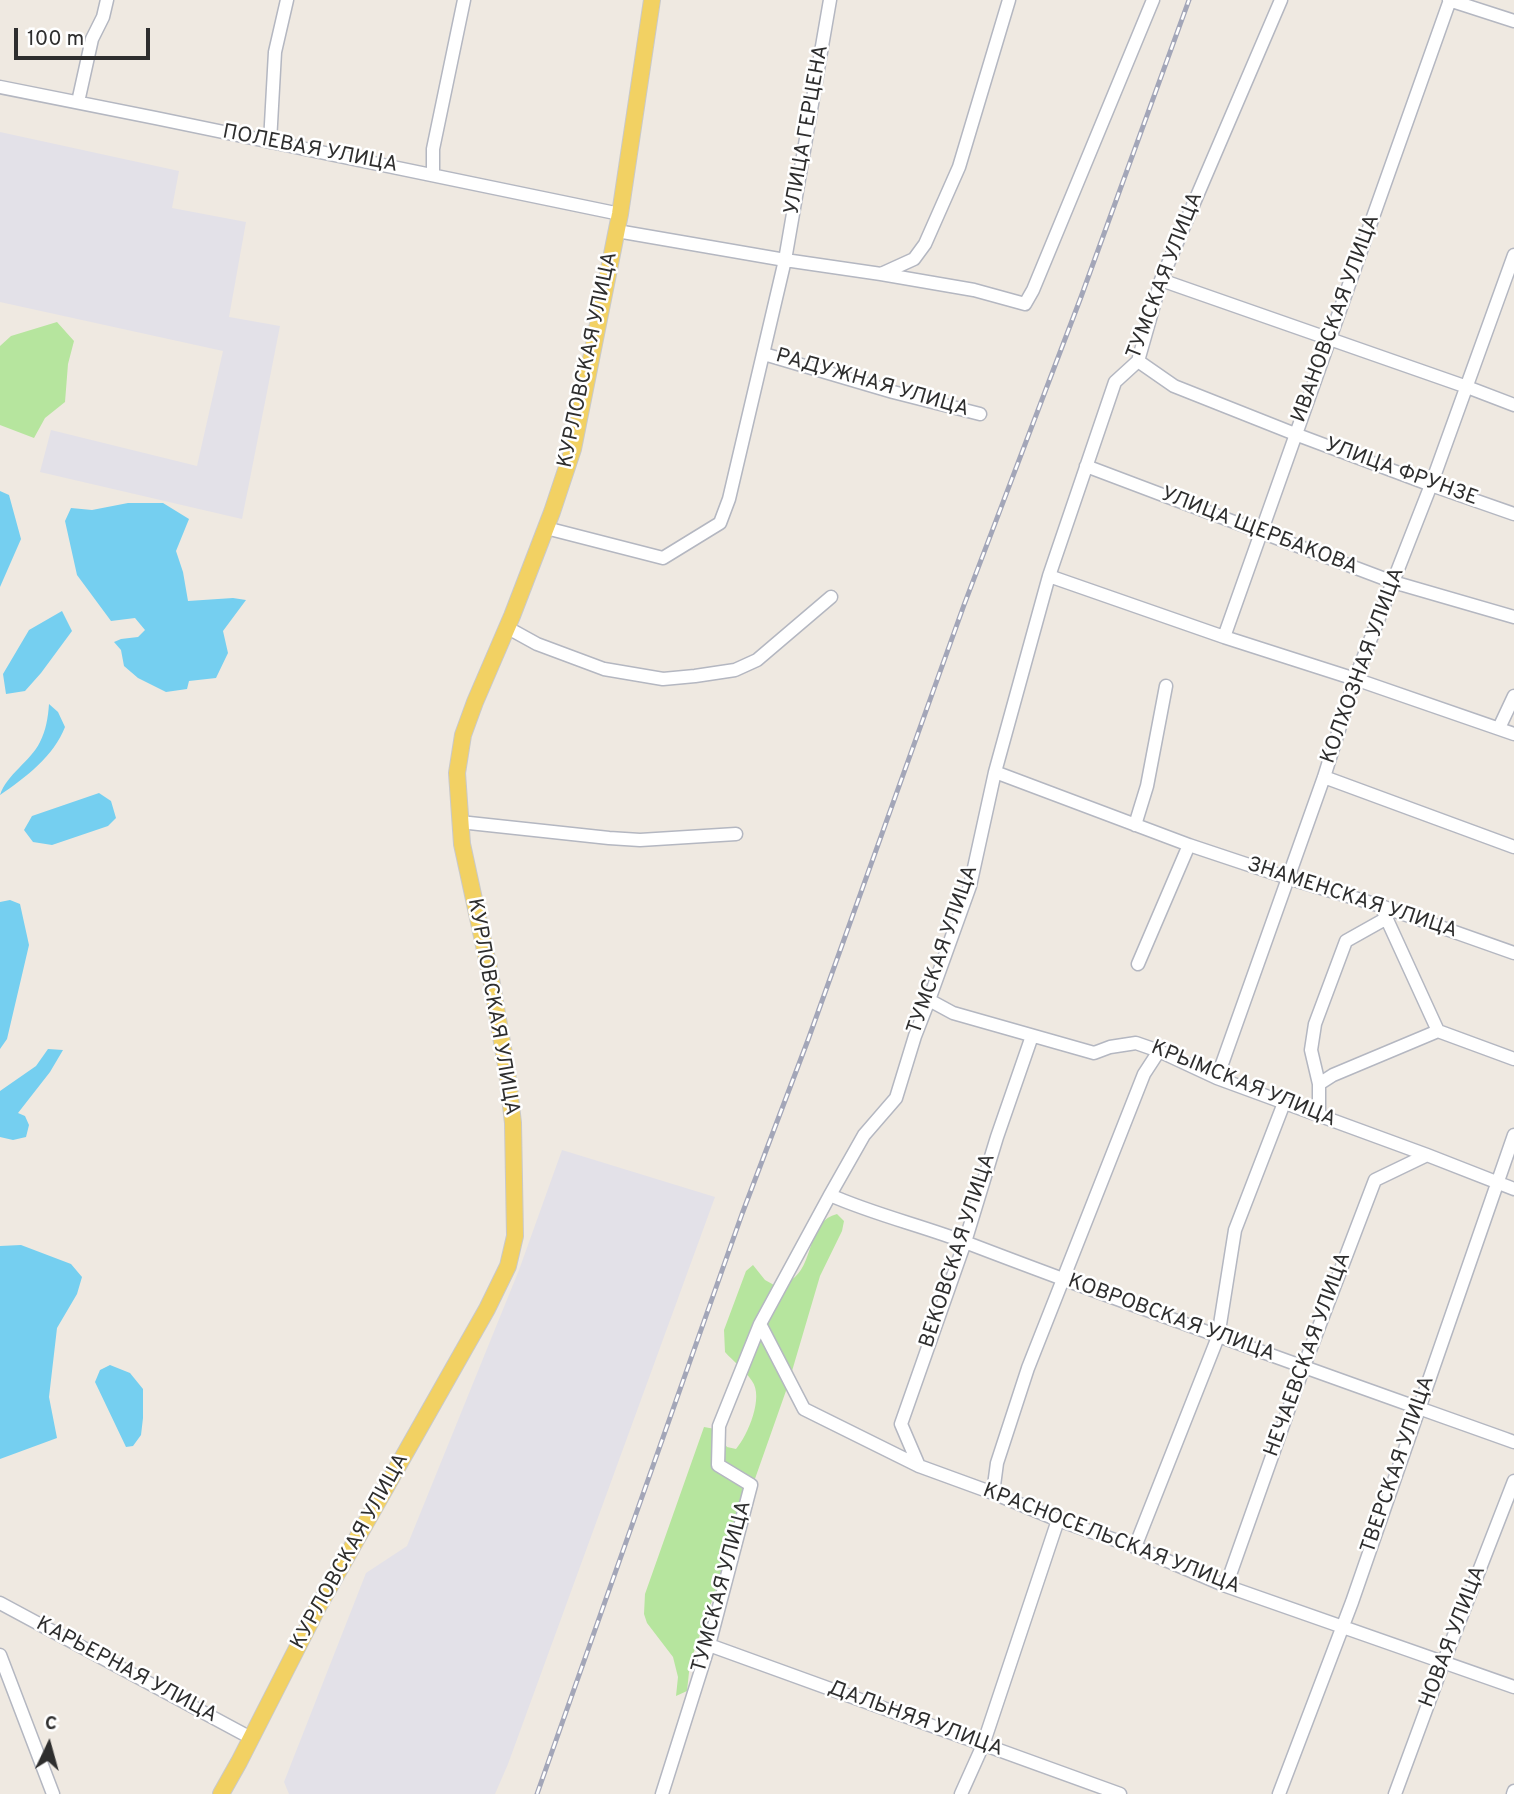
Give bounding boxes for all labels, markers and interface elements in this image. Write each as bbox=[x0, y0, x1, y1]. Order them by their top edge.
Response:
scale bar bbox=[18, 14, 154, 58]
text: 100 m bbox=[27, 26, 84, 53]
street label: УЛИЦА ГЕРЦЕНА bbox=[781, 43, 835, 217]
street label: ПОЛЕВАЯ УЛИЦА bbox=[220, 121, 400, 179]
street label: ТУМСКАЯ УЛИЦА bbox=[1123, 189, 1209, 363]
street label: ИВАНОВСКАЯ УЛИЦА bbox=[1288, 212, 1386, 426]
street label: КУРЛОВСКАЯ УЛИЦА bbox=[554, 250, 624, 470]
street label: РАДУЖНАЯ УЛИЦА bbox=[772, 344, 972, 424]
street label: УЛИЦА ФРУНЗЕ bbox=[1321, 434, 1481, 512]
street label: УЛИЦА ЩЕРБАКОВА bbox=[1157, 483, 1361, 581]
street label: КОЛХОЗНАЯ УЛИЦА bbox=[1317, 565, 1411, 767]
street label: ЗНАМЕНСКАЯ УЛИЦА bbox=[1244, 853, 1460, 945]
street label: ТУМСКАЯ УЛИЦА bbox=[903, 862, 985, 1038]
street label: КУРЛОВСКАЯ УЛИЦА bbox=[461, 897, 523, 1117]
street label: КРЫМСКАЯ УЛИЦА bbox=[1147, 1036, 1339, 1134]
street label: ВЕКОВСКАЯ УЛИЦА bbox=[916, 1151, 1002, 1351]
street label: НЕЧАЕВСКАЯ УЛИЦА bbox=[1260, 1249, 1358, 1461]
street label: КОВРОВСКАЯ УЛИЦА bbox=[1064, 1270, 1278, 1368]
street label: ТВЕРСКАЯ УЛИЦА bbox=[1357, 1373, 1441, 1557]
street label: КУРЛОВСКАЯ УЛИЦА bbox=[287, 1450, 415, 1654]
street label: КРАСНОСЕЛЬСКАЯ УЛИЦА bbox=[979, 1479, 1243, 1601]
street label: ТУМСКАЯ УЛИЦА bbox=[688, 1498, 758, 1676]
street label: НОВАЯ УЛИЦА bbox=[1415, 1563, 1493, 1711]
street label: КАРЬЕРНАЯ УЛИЦА bbox=[31, 1613, 221, 1729]
street label: ДАЛЬНЯЯ УЛИЦА bbox=[824, 1677, 1006, 1763]
north arrow bbox=[14, 1710, 84, 1780]
text: С bbox=[44, 1712, 58, 1737]

